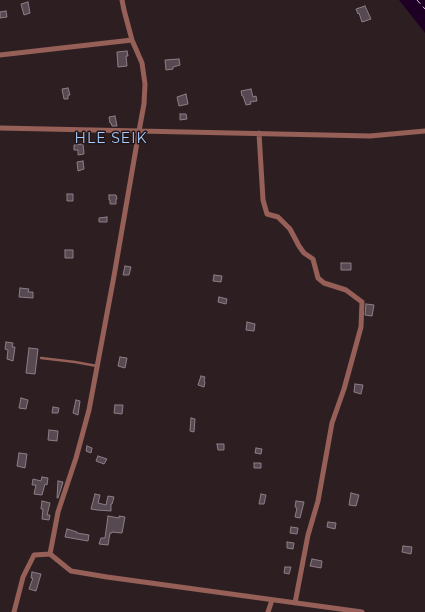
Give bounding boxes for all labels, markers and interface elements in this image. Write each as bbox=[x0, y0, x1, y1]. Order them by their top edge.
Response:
district label: HLE SEIK bbox=[75, 131, 147, 147]

